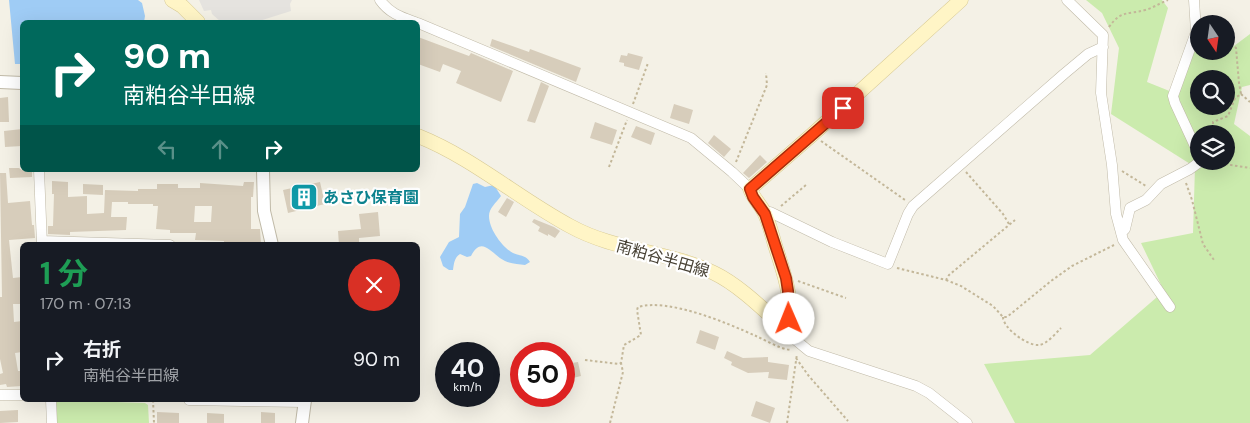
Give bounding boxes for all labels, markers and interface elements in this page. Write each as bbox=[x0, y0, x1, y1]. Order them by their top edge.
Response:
north arrow bbox=[1190, 15, 1235, 60]
map controls bbox=[1190, 15, 1235, 170]
text: 90 m bbox=[123, 33, 211, 79]
icon: right bbox=[40, 40, 105, 105]
button: search bbox=[1190, 70, 1235, 115]
text: 南粕谷半田線 bbox=[123, 81, 255, 110]
pin bbox=[822, 87, 864, 129]
icon: arrive bbox=[829, 94, 857, 122]
button: layers bbox=[1190, 125, 1235, 170]
icon: left bbox=[153, 135, 181, 163]
icon: ahead bbox=[206, 135, 234, 163]
icon: right bbox=[259, 135, 287, 163]
building icon: あさひ保育園 bbox=[289, 182, 319, 212]
place label: あさひ保育園 bbox=[323, 187, 419, 208]
street label: 南粕谷半田線 bbox=[614, 235, 712, 282]
text: 1 分 bbox=[40, 254, 88, 293]
button: close bbox=[348, 259, 400, 311]
position arrow bbox=[762, 292, 814, 344]
text: 170 m · 07:13 bbox=[40, 293, 131, 314]
text: 右折 bbox=[83, 337, 121, 362]
speed limit sign: 50 bbox=[510, 342, 575, 407]
icon: right bbox=[40, 346, 68, 374]
text: 90 m bbox=[353, 347, 400, 372]
text: 40 bbox=[451, 352, 484, 385]
text: 南粕谷半田線 bbox=[83, 365, 179, 386]
text: km/h bbox=[453, 379, 482, 395]

